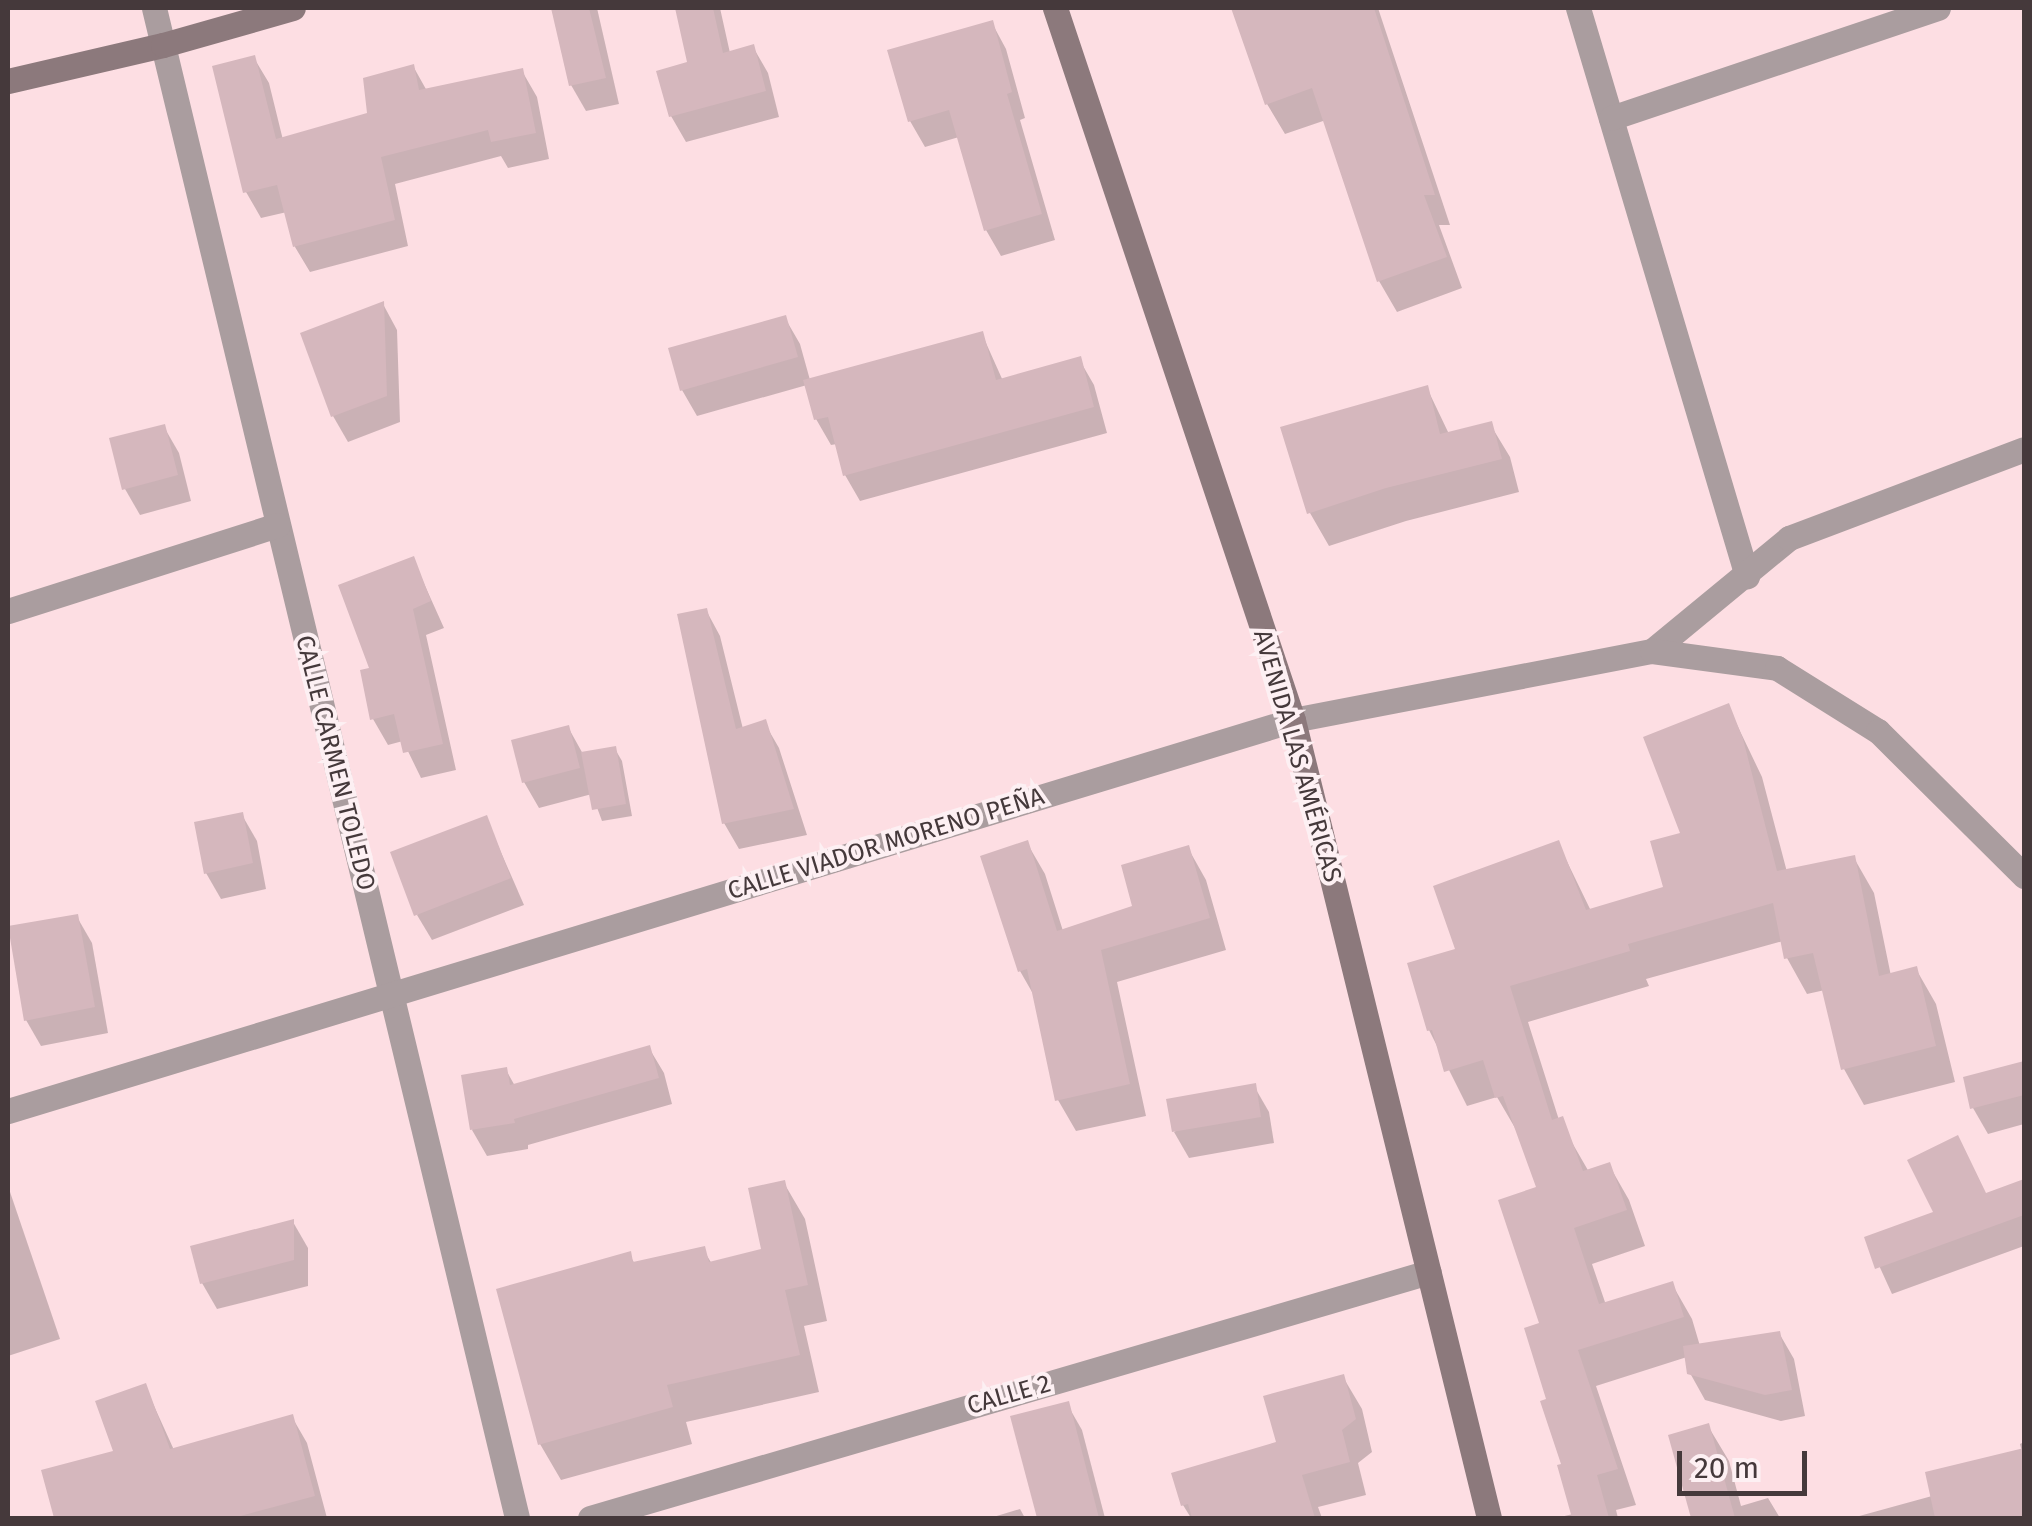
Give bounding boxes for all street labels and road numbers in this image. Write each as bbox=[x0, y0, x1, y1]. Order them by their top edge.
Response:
street label: AVENIDA LAS AMÉRICAS bbox=[1247, 626, 1347, 886]
street label: CALLE CARMEN TOLEDO bbox=[289, 632, 381, 894]
street label: CALLE VIADOR MORENO PEÑA bbox=[724, 782, 1048, 906]
street label: CALLE 2 bbox=[964, 1369, 1054, 1421]

